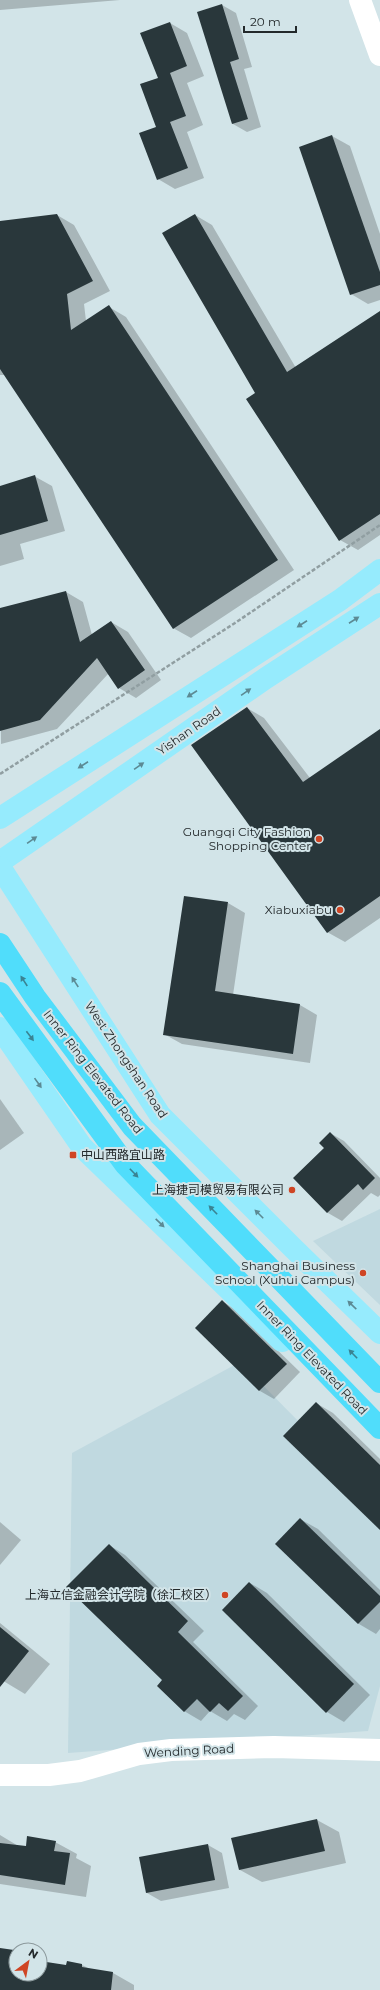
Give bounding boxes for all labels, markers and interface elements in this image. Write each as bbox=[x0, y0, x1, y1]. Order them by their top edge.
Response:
scale bar bbox=[244, 8, 296, 34]
text: 20 m bbox=[250, 14, 281, 29]
one-way arrow bbox=[349, 617, 360, 624]
one-way arrow bbox=[297, 620, 307, 628]
one-way arrow bbox=[240, 688, 251, 696]
one-way arrow bbox=[187, 690, 198, 698]
street label: Yishan Road bbox=[154, 703, 223, 758]
one-way arrow bbox=[77, 761, 89, 768]
one-way arrow bbox=[134, 762, 144, 770]
place label: Guangqi City Fashion Shopping Center bbox=[183, 824, 311, 853]
marker: Guangqi City Fashion Shopping Center bbox=[314, 834, 324, 844]
one-way arrow bbox=[27, 836, 37, 844]
place label: Xiabuxiabu bbox=[265, 902, 332, 917]
marker: Xiabuxiabu bbox=[335, 905, 345, 915]
one-way arrow bbox=[20, 976, 28, 986]
one-way arrow bbox=[71, 977, 78, 988]
street label: West Zhongshan Road bbox=[82, 999, 171, 1121]
street label: Inner Ring Elevated Road bbox=[40, 1007, 146, 1136]
one-way arrow bbox=[26, 1031, 35, 1042]
one-way arrow bbox=[34, 1078, 42, 1088]
place label: 中山西路宜山路 bbox=[81, 1147, 165, 1162]
marker: 中山西路宜山路 bbox=[68, 1150, 78, 1160]
one-way arrow bbox=[130, 1168, 139, 1178]
place label: 上海捷司模贸易有限公司 bbox=[152, 1182, 284, 1197]
marker: 上海捷司模贸易有限公司 bbox=[287, 1185, 297, 1195]
one-way arrow bbox=[209, 1205, 218, 1215]
one-way arrow bbox=[254, 1209, 264, 1219]
one-way arrow bbox=[155, 1218, 165, 1227]
place label: Shanghai Business School (Xuhui Campus) bbox=[215, 1258, 355, 1287]
marker: Shanghai Business School (Xuhui Campus) bbox=[358, 1268, 368, 1278]
street label: Inner Ring Elevated Road bbox=[254, 1298, 371, 1418]
one-way arrow bbox=[347, 1301, 357, 1310]
one-way arrow bbox=[348, 1349, 358, 1359]
place label: 上海立信金融会计学院（徐汇校区） bbox=[25, 1587, 217, 1602]
marker: 上海立信金融会计学院（徐汇校区） bbox=[220, 1590, 230, 1600]
street label: Wending Road bbox=[144, 1741, 234, 1760]
north arrow bbox=[8, 1942, 48, 1982]
text: N bbox=[26, 1945, 41, 1962]

